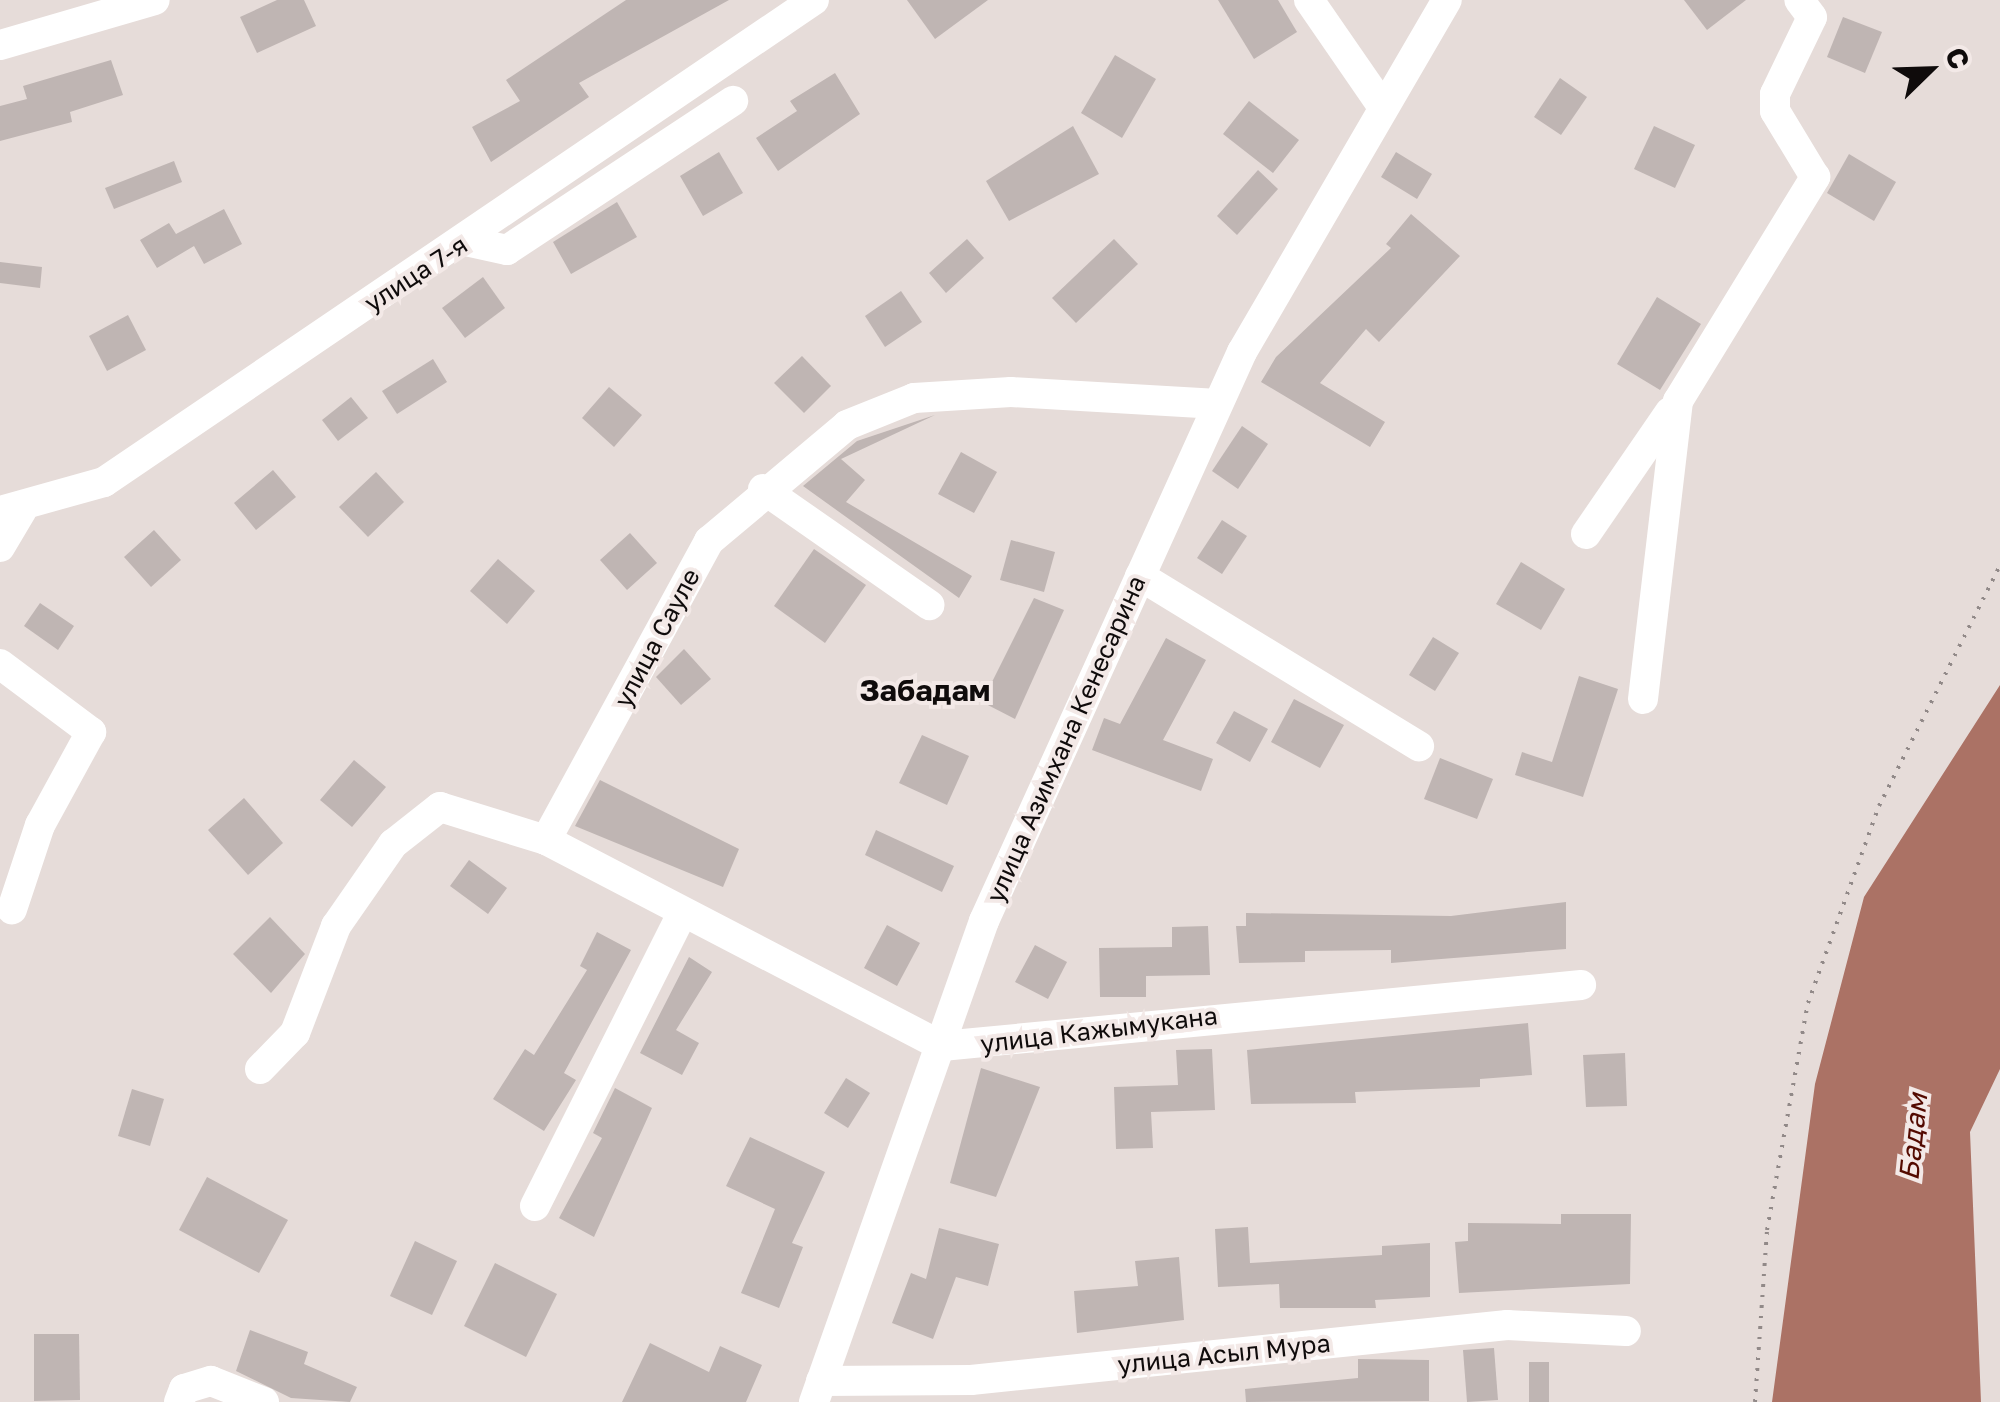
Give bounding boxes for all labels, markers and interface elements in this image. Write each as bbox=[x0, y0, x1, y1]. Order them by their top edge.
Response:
north arrow bbox=[1880, 20, 1980, 120]
text: С bbox=[1939, 42, 1977, 74]
street label: улица 7-я bbox=[359, 230, 473, 318]
street label: улица Сауле bbox=[608, 564, 706, 712]
street label: улица Азимхана Кенесарина bbox=[980, 571, 1152, 907]
district label: Забадам bbox=[860, 672, 990, 708]
street label: улица Кажымукана bbox=[979, 1001, 1219, 1059]
water label: Бадам bbox=[1892, 1092, 1934, 1182]
street label: улица Асыл Мура bbox=[1116, 1328, 1332, 1380]

